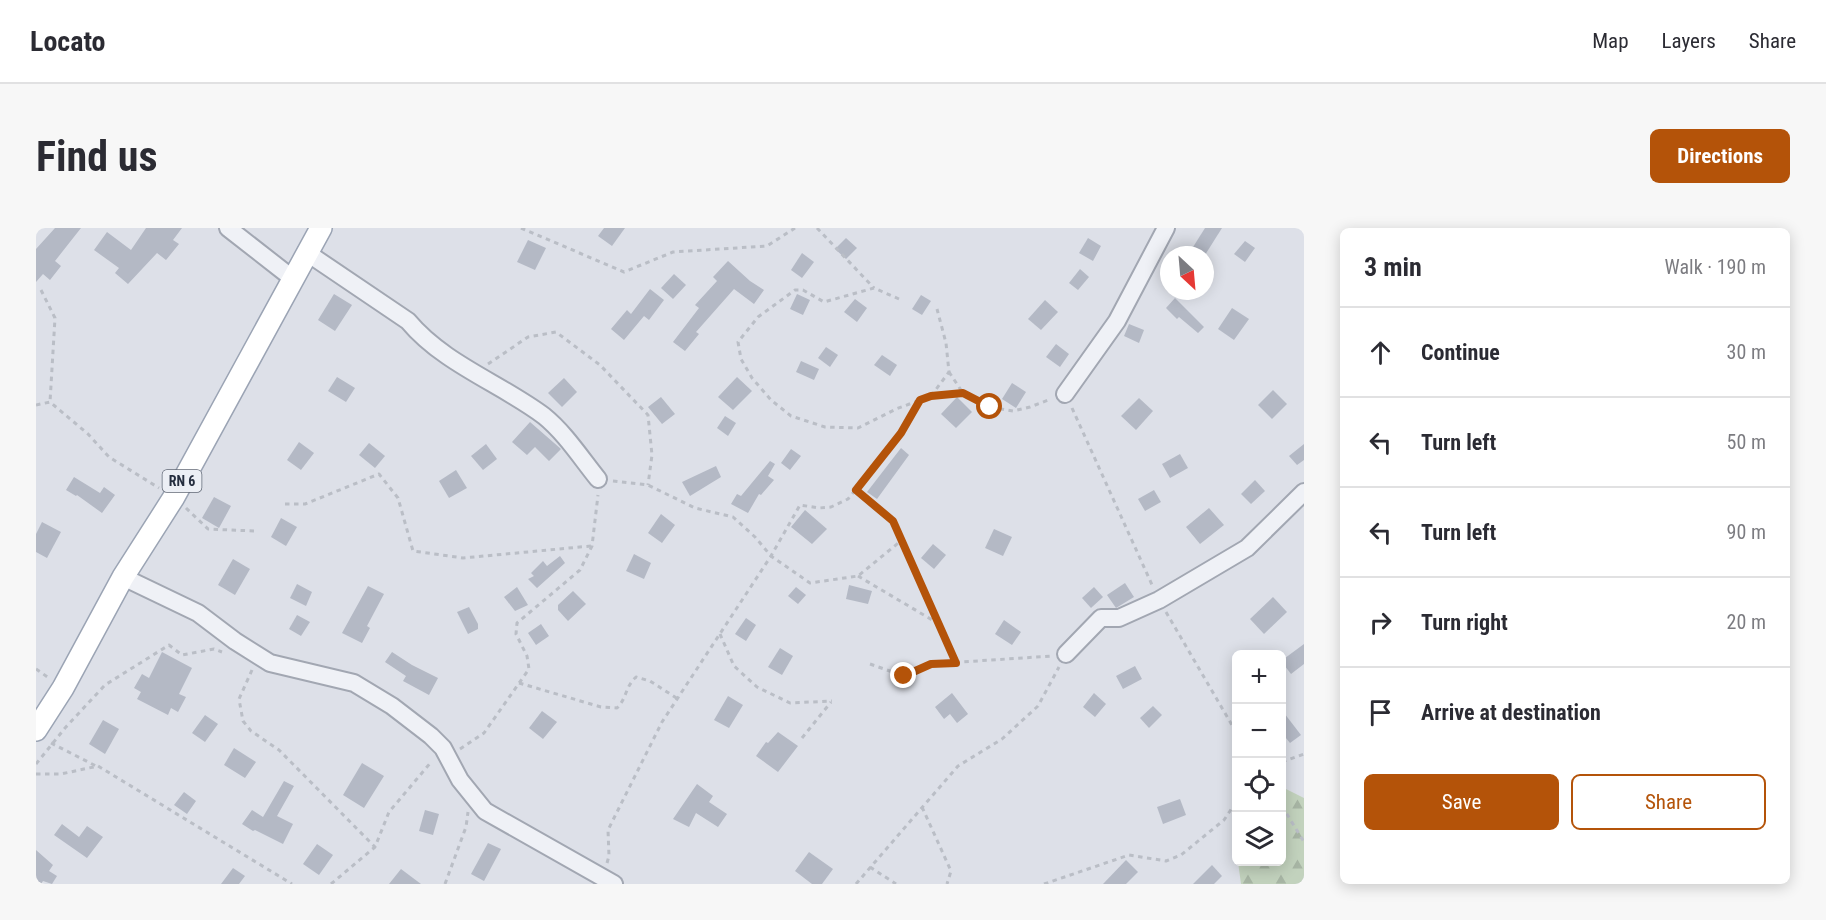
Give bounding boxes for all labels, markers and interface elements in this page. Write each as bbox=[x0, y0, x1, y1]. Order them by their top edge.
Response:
text: Locato bbox=[30, 25, 106, 58]
text: Map bbox=[1592, 29, 1629, 53]
text: Layers bbox=[1662, 29, 1716, 53]
text: Share bbox=[1749, 29, 1796, 53]
button: Directions bbox=[1650, 129, 1790, 183]
text: Find us bbox=[36, 132, 157, 181]
north arrow bbox=[1160, 246, 1214, 300]
text: 3 min bbox=[1364, 252, 1422, 282]
text: Walk · 190 m bbox=[1665, 255, 1766, 279]
icon: ahead bbox=[1364, 336, 1397, 369]
text: Continue bbox=[1421, 340, 1500, 365]
text: 30 m bbox=[1727, 340, 1766, 364]
route start bbox=[976, 393, 1002, 419]
icon: left bbox=[1364, 426, 1397, 459]
text: Turn left bbox=[1421, 430, 1496, 455]
text: 50 m bbox=[1727, 430, 1766, 454]
road number: RN 6 bbox=[162, 470, 202, 492]
icon: left bbox=[1364, 516, 1397, 549]
text: Turn left bbox=[1421, 520, 1496, 545]
text: 90 m bbox=[1727, 520, 1766, 544]
icon: right bbox=[1364, 606, 1397, 639]
text: Turn right bbox=[1421, 610, 1508, 635]
text: 20 m bbox=[1727, 610, 1766, 634]
map controls bbox=[1232, 650, 1286, 866]
button: + bbox=[1232, 650, 1286, 704]
route end bbox=[890, 662, 916, 688]
icon: arrive bbox=[1364, 696, 1397, 729]
text: Arrive at destination bbox=[1421, 700, 1601, 725]
button: − bbox=[1232, 704, 1286, 758]
button: locate bbox=[1232, 758, 1286, 812]
button: Save bbox=[1364, 774, 1559, 830]
button: Share bbox=[1571, 774, 1766, 830]
button: layers bbox=[1232, 812, 1286, 866]

